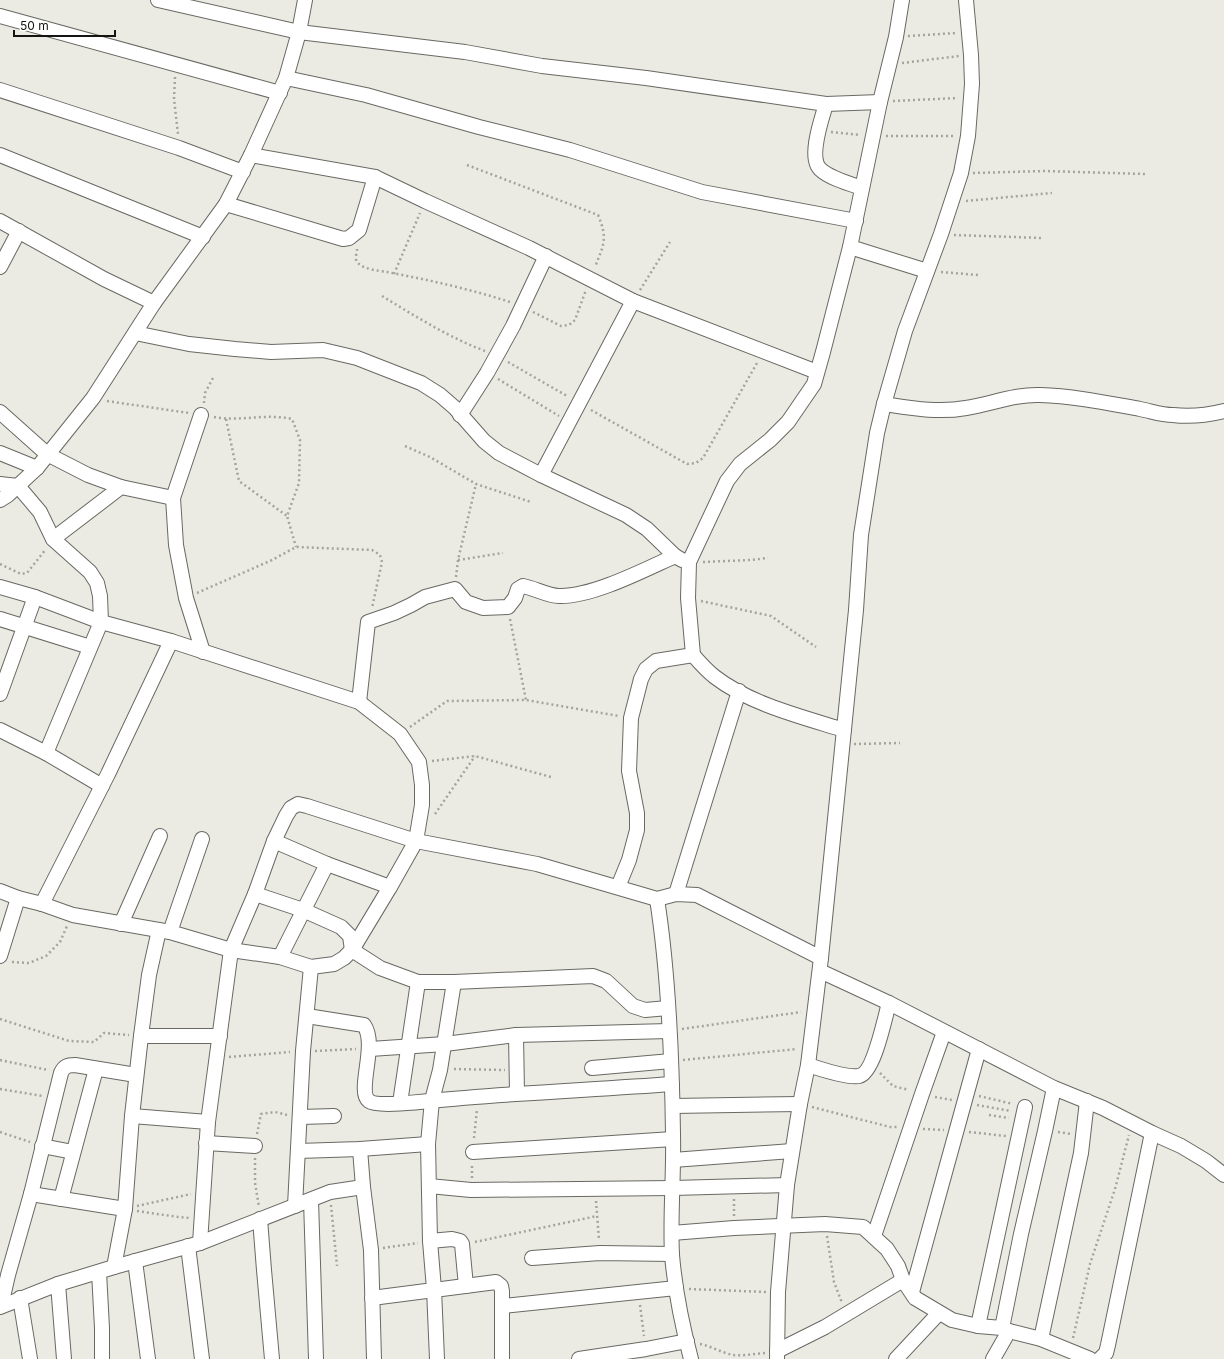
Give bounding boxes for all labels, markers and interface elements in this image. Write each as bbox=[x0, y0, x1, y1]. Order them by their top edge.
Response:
scale bar bbox=[14, 12, 115, 38]
text: 50 m bbox=[20, 18, 49, 33]

